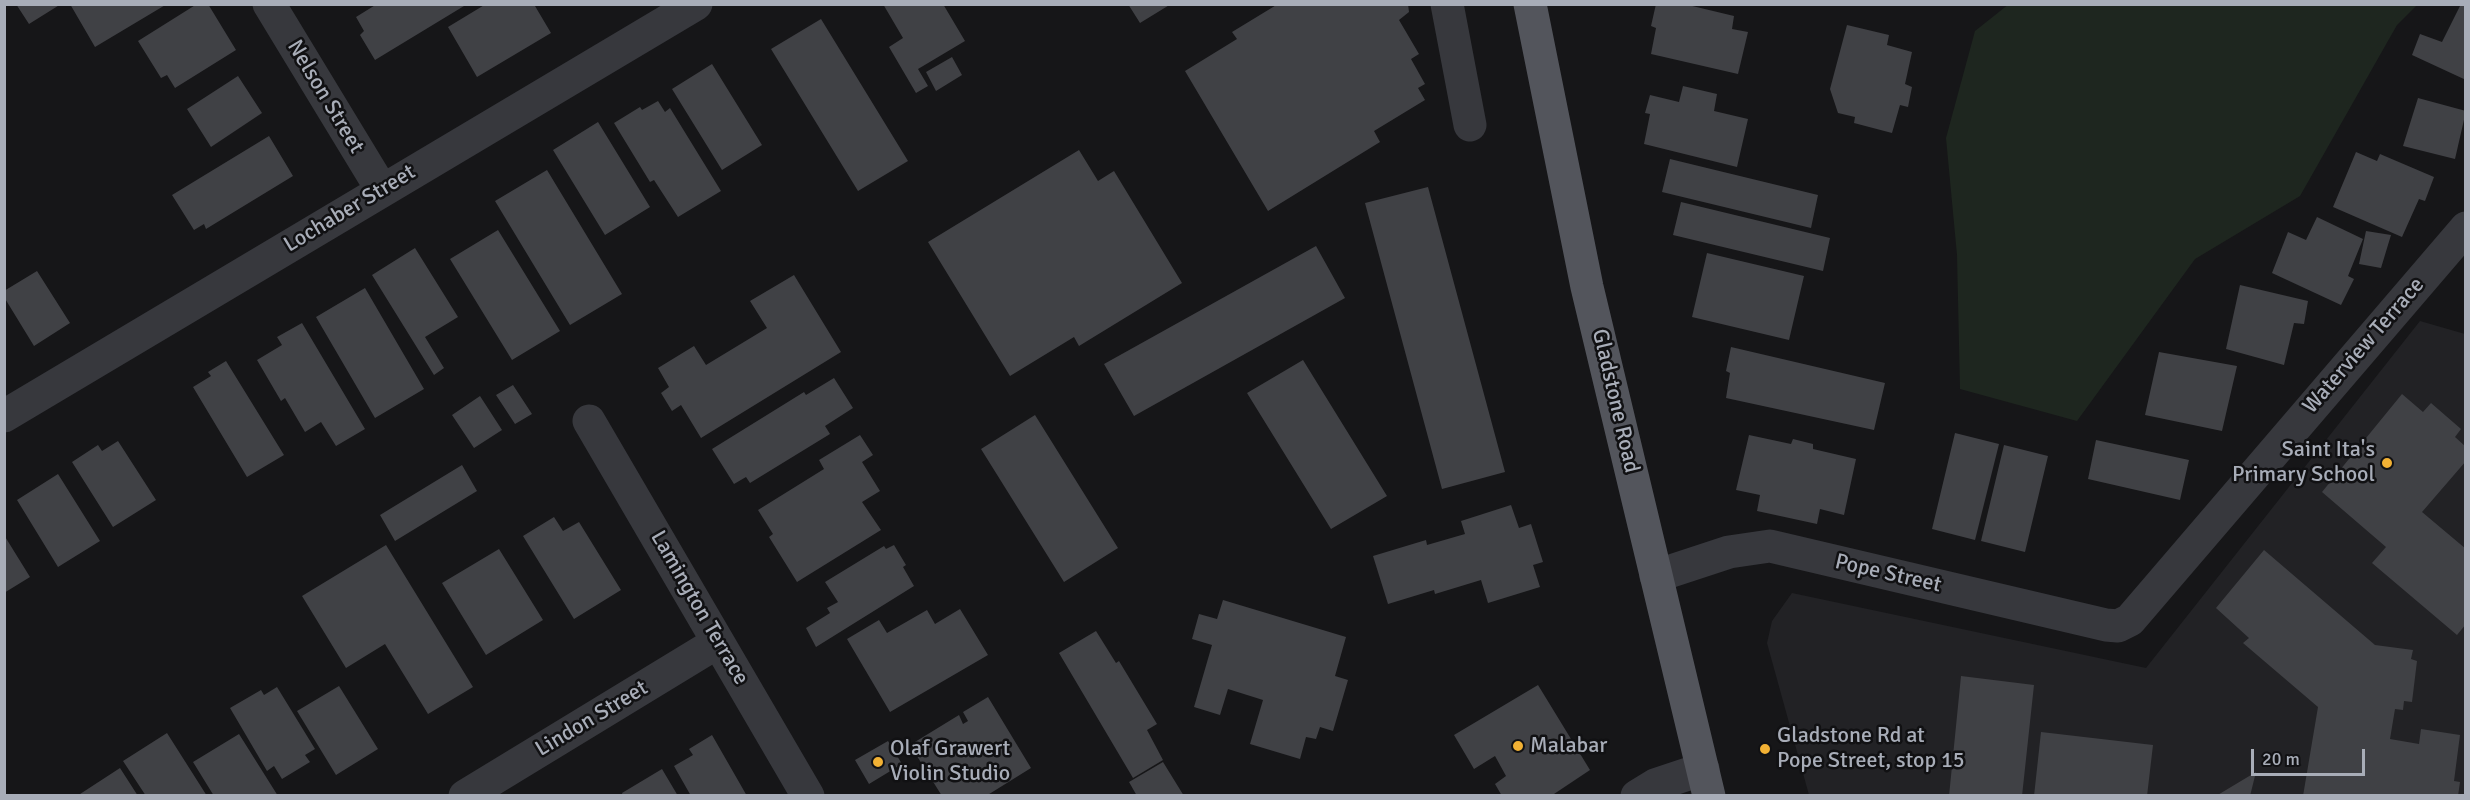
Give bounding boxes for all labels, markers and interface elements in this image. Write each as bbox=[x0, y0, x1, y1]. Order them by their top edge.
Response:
street label: Nelson Street bbox=[281, 35, 369, 159]
street label: Lochaber Street bbox=[279, 159, 421, 259]
street label: Waterview Terrace bbox=[2298, 273, 2430, 419]
street label: Gladstone Road bbox=[1586, 326, 1644, 476]
place label: Saint Ita's Primary School bbox=[2232, 437, 2375, 488]
marker: Saint Ita's Primary School bbox=[2380, 456, 2394, 470]
street label: Lamington Terrace bbox=[644, 526, 754, 690]
street label: Pope Street bbox=[1832, 549, 1944, 599]
street label: Lindon Street bbox=[531, 675, 653, 763]
place label: Gladstone Rd at Pope Street, stop 15 bbox=[1777, 723, 1965, 774]
place label: Malabar bbox=[1530, 733, 1607, 759]
place label: Olaf Grawert Violin Studio bbox=[890, 736, 1010, 788]
scale bar bbox=[2254, 737, 2368, 775]
marker: Malabar bbox=[1511, 739, 1525, 753]
marker: Gladstone Rd at Pope Street, stop 15 bbox=[1758, 742, 1772, 756]
text: 20 m bbox=[2262, 748, 2300, 770]
marker: Olaf Grawert Violin Studio bbox=[871, 755, 885, 769]

